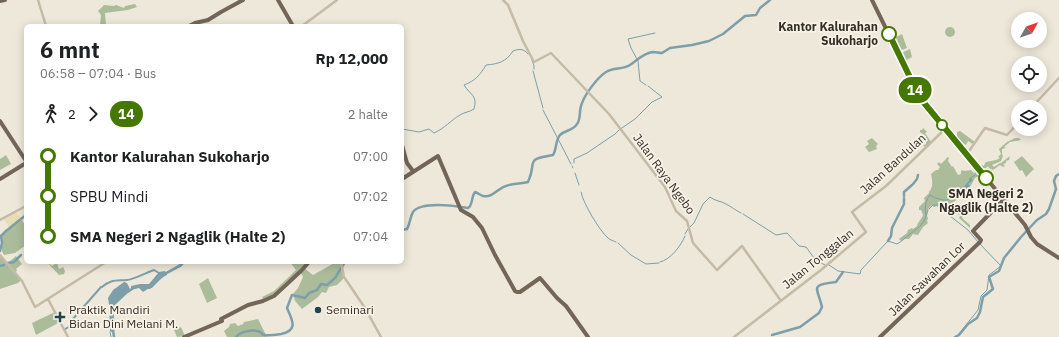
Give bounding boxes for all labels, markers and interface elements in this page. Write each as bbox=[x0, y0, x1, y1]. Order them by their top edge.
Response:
north arrow bbox=[1011, 12, 1047, 48]
map controls bbox=[1011, 12, 1047, 136]
place label: Kantor Kalurahan Sukoharjo bbox=[778, 19, 878, 48]
marker: Kantor Kalurahan Sukoharjo bbox=[881, 26, 897, 42]
text: 6 mnt bbox=[40, 35, 100, 64]
text: Rp 12,000 bbox=[316, 49, 388, 68]
button: locate bbox=[1011, 56, 1047, 92]
text: 06:58 – 07:04 · Bus bbox=[40, 65, 156, 82]
line badge: 14 bbox=[897, 77, 933, 103]
text: 14 bbox=[907, 81, 923, 99]
button: layers bbox=[1011, 100, 1047, 136]
icon: walk bbox=[40, 103, 62, 125]
icon: forward bbox=[82, 103, 104, 125]
text: 14 bbox=[118, 105, 135, 123]
text: 2 bbox=[68, 106, 76, 123]
text: 2 halte bbox=[348, 106, 388, 123]
unlabelled marker bbox=[936, 119, 948, 131]
street label: Jalan Bandulan bbox=[857, 130, 929, 197]
street label: Jalan Raya Ngebo bbox=[630, 131, 699, 217]
text: Kantor Kalurahan Sukoharjo bbox=[70, 147, 269, 166]
text: 07:00 bbox=[353, 148, 388, 165]
marker: SMA Negeri 2 Ngaglik (Halte 2) bbox=[978, 170, 994, 186]
place label: SMA Negeri 2 Ngaglik (Halte 2) bbox=[939, 186, 1033, 215]
text: SPBU Mindi bbox=[70, 187, 148, 206]
text: 07:02 bbox=[353, 188, 388, 205]
street label: Jalan Tonggalan bbox=[779, 225, 856, 292]
text: SMA Negeri 2 Ngaglik (Halte 2) bbox=[70, 227, 285, 246]
text: 07:04 bbox=[353, 228, 388, 245]
street label: Jalan Sawahan Lor bbox=[885, 238, 968, 319]
place label: Praktik Mandiri Bidan Dini Melani M. bbox=[69, 302, 178, 331]
place label: Seminari bbox=[326, 302, 374, 317]
marker: Seminari bbox=[313, 305, 323, 315]
marker: Praktik Mandiri Bidan Dini Melani M. bbox=[54, 311, 66, 323]

